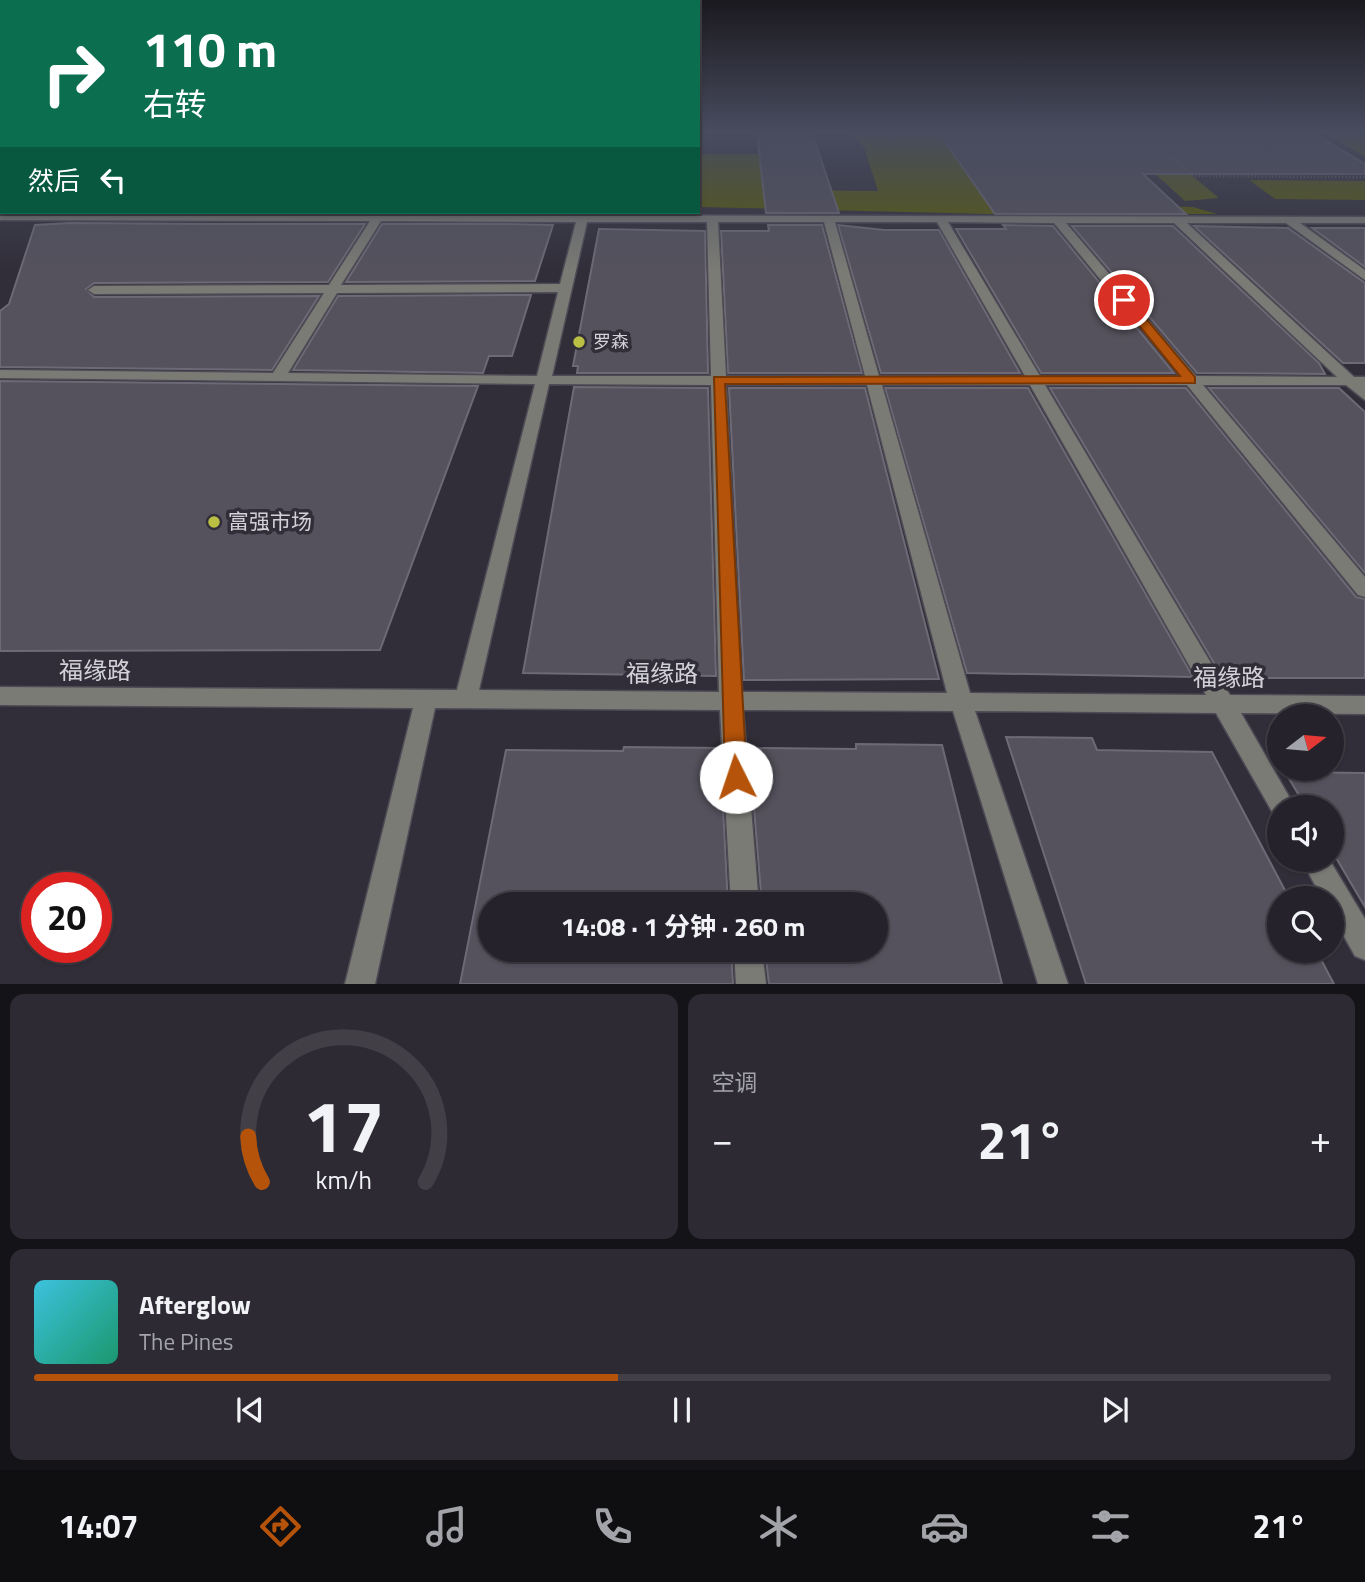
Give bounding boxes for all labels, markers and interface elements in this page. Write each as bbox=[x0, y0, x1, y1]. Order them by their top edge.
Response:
text: 110 m bbox=[143, 11, 277, 86]
icon: right bbox=[28, 28, 119, 119]
text: 右转 bbox=[143, 80, 207, 128]
text: 然后 bbox=[28, 161, 80, 200]
icon: left bbox=[94, 161, 132, 199]
pin bbox=[1094, 270, 1154, 330]
icon: arrive bbox=[1105, 281, 1143, 319]
place label: 罗森 bbox=[593, 328, 629, 355]
marker: 罗森 bbox=[571, 334, 587, 350]
place label: 富强市场 bbox=[228, 505, 312, 537]
marker: 富强市场 bbox=[206, 514, 222, 530]
street label: 福缘路 bbox=[59, 652, 131, 688]
street label: 福缘路 bbox=[626, 655, 698, 691]
street label: 福缘路 bbox=[1193, 659, 1265, 695]
north arrow bbox=[1267, 704, 1344, 780]
map controls bbox=[1267, 704, 1344, 963]
position arrow bbox=[699, 740, 773, 814]
button: sound bbox=[1267, 795, 1344, 872]
speed limit sign: 20 bbox=[21, 872, 112, 963]
button: search bbox=[1267, 886, 1344, 963]
text: 14:08 · 1 分钟 · 260 m bbox=[561, 907, 805, 946]
text: 空调 bbox=[712, 1065, 758, 1100]
text: 17 bbox=[303, 1071, 385, 1181]
text: 21° bbox=[978, 1100, 1065, 1179]
text: − bbox=[712, 1110, 733, 1168]
text: + bbox=[1310, 1110, 1331, 1168]
text: km/h bbox=[315, 1161, 372, 1199]
text: Afterglow bbox=[139, 1285, 251, 1324]
text: The Pines bbox=[139, 1324, 233, 1359]
icon: previous bbox=[231, 1391, 269, 1429]
icon: pause bbox=[663, 1391, 701, 1429]
icon: next bbox=[1096, 1391, 1134, 1429]
text: 14:07 bbox=[59, 1502, 138, 1550]
icon: directions bbox=[256, 1502, 305, 1551]
icon: music bbox=[422, 1502, 471, 1551]
icon: phone bbox=[588, 1502, 637, 1551]
icon: climate bbox=[754, 1502, 803, 1551]
icon: car bbox=[920, 1502, 969, 1551]
icon: filters bbox=[1086, 1502, 1135, 1551]
text: 21° bbox=[1253, 1502, 1306, 1550]

